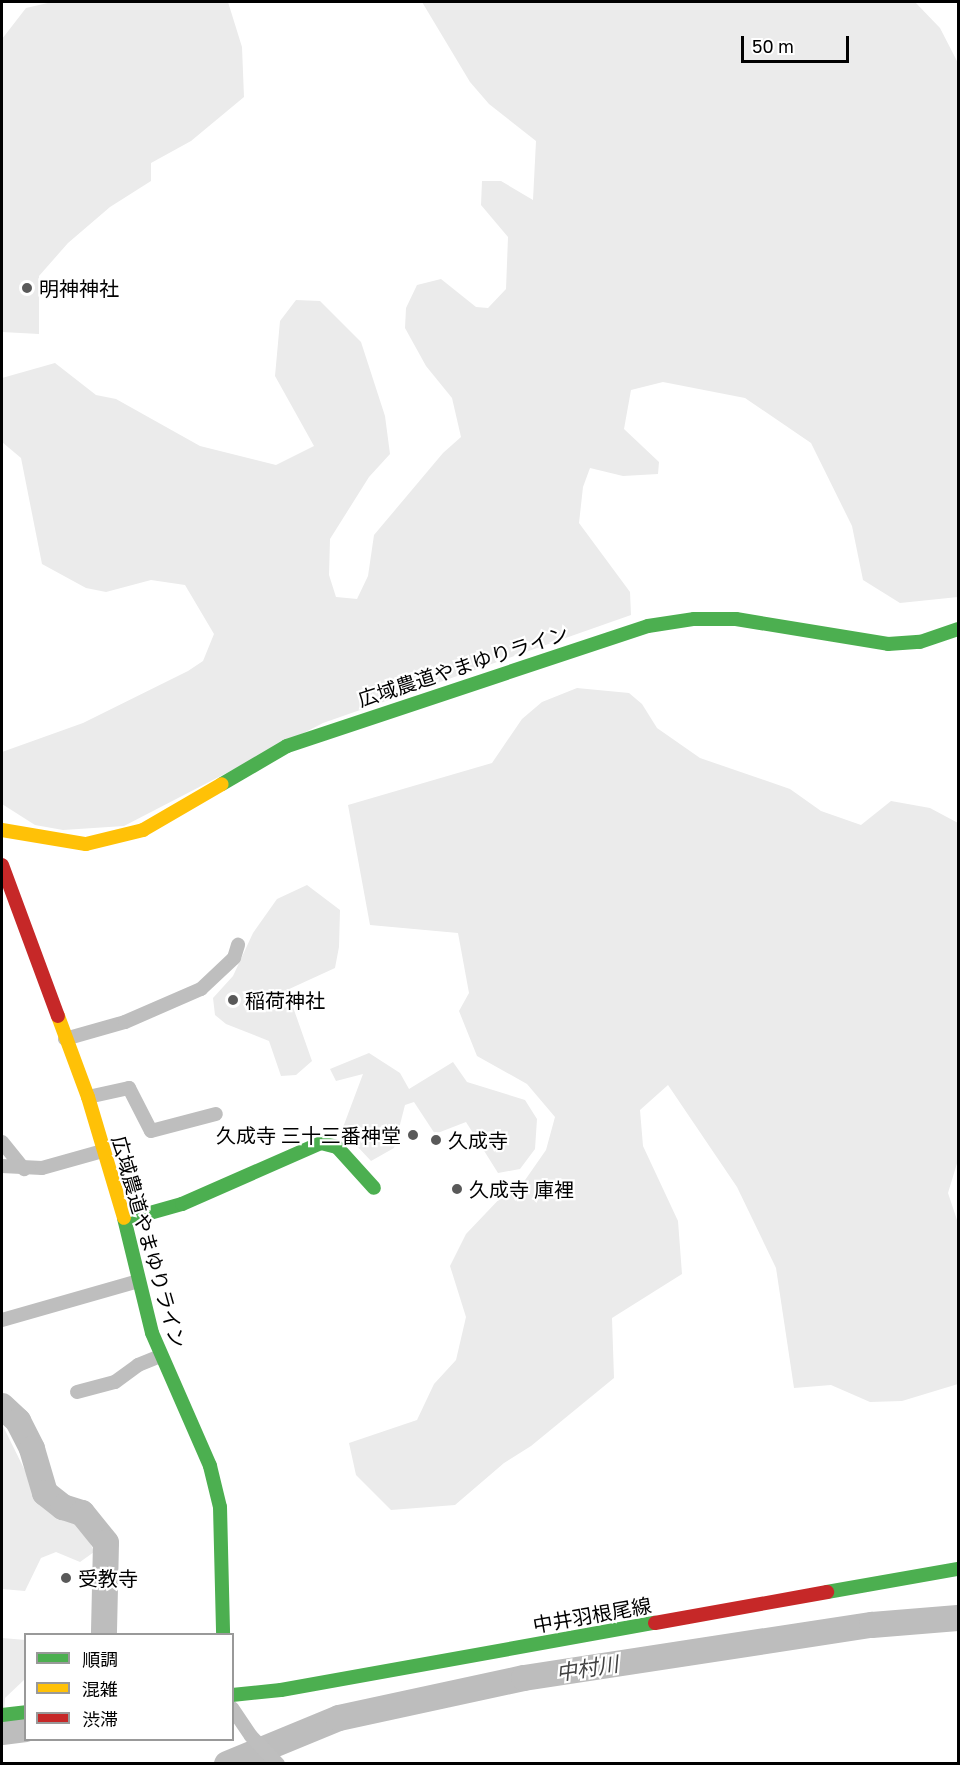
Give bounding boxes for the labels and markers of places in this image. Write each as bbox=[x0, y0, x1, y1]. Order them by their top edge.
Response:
place label: 明神神社 bbox=[39, 276, 119, 300]
marker: 明神神社 bbox=[20, 281, 34, 295]
place label: 稲荷神社 bbox=[245, 988, 325, 1012]
marker: 稲荷神社 bbox=[226, 993, 240, 1007]
place label: 久成寺 三十三番神堂 bbox=[216, 1123, 401, 1147]
marker: 久成寺 三十三番神堂 bbox=[406, 1128, 420, 1142]
place label: 久成寺 bbox=[448, 1128, 508, 1152]
marker: 久成寺 bbox=[429, 1133, 443, 1147]
place label: 久成寺 庫裡 bbox=[469, 1177, 574, 1201]
marker: 久成寺 庫裡 bbox=[450, 1182, 464, 1196]
place label: 受教寺 bbox=[78, 1566, 138, 1590]
marker: 受教寺 bbox=[59, 1571, 73, 1585]

